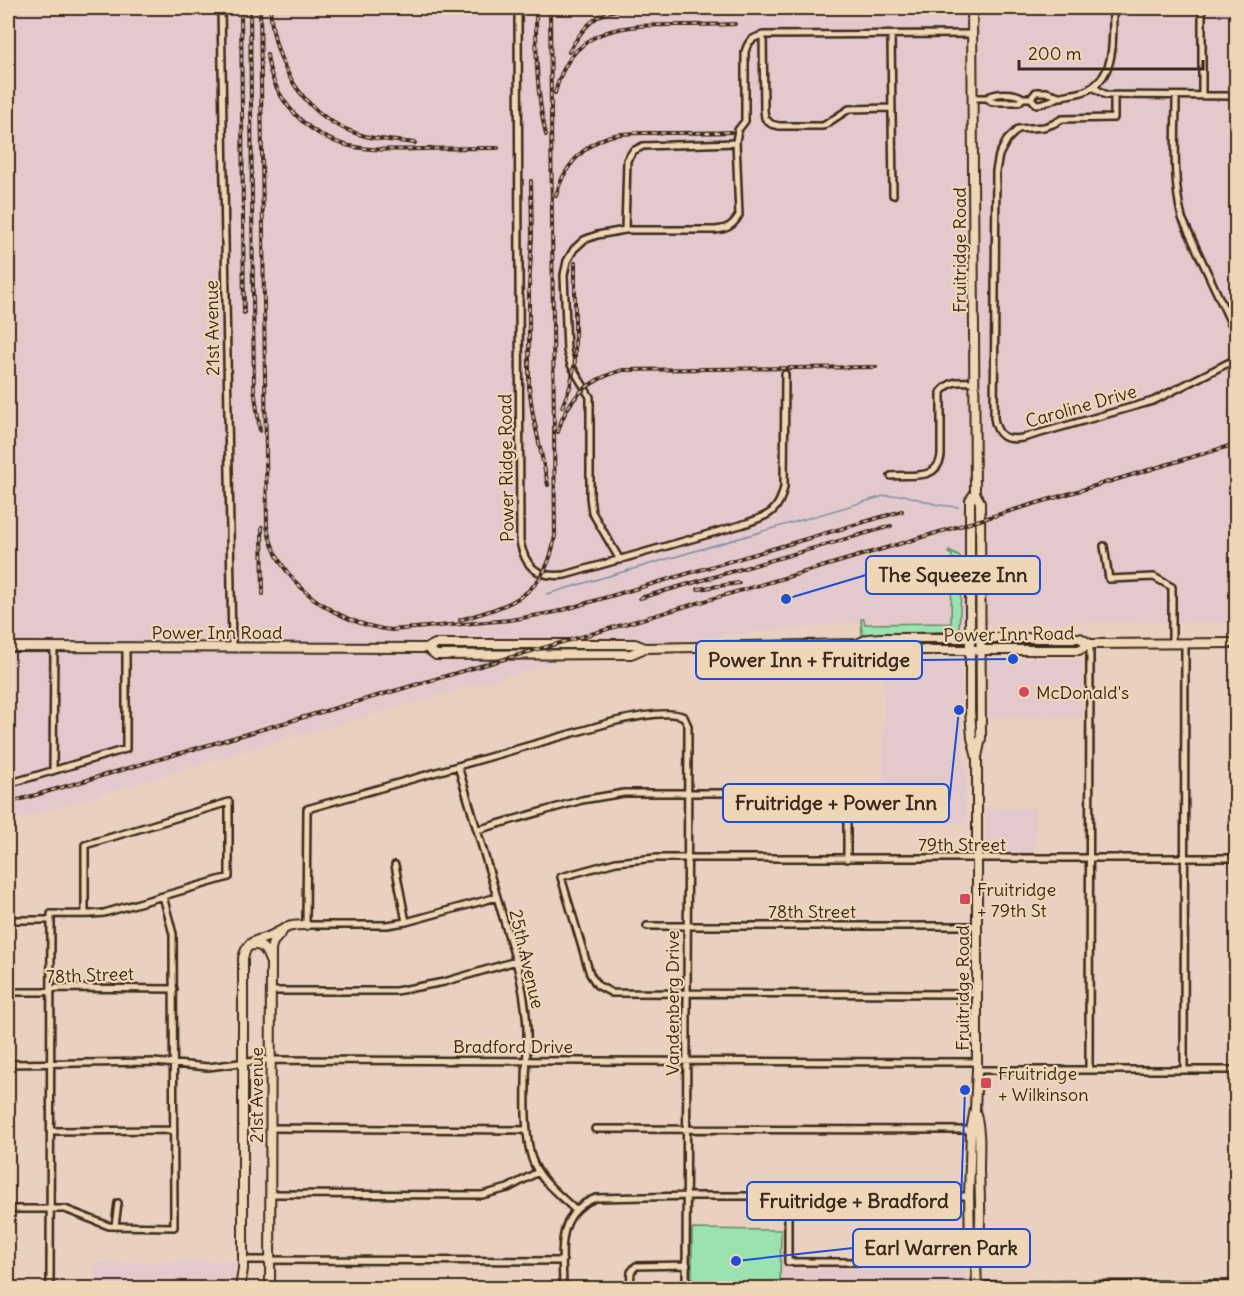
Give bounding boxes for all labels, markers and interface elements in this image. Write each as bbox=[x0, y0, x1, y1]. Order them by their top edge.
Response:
scale bar bbox=[1019, 33, 1204, 71]
text: 200 m bbox=[1028, 42, 1082, 65]
street label: Fruitridge Road bbox=[948, 187, 971, 313]
street label: 21st Avenue bbox=[200, 280, 224, 376]
street label: Caroline Drive bbox=[1023, 379, 1139, 433]
street label: Power Ridge Road bbox=[493, 393, 519, 542]
callout: The Squeeze Inn bbox=[866, 556, 1040, 594]
text: The Squeeze Inn bbox=[878, 562, 1028, 587]
street label: Power Inn Road bbox=[151, 621, 283, 644]
street label: Power Inn Road bbox=[943, 621, 1075, 647]
callout: Power Inn + Fruitridge bbox=[696, 641, 922, 679]
text: Power Inn + Fruitridge bbox=[708, 647, 910, 672]
place label: McDonald's bbox=[1036, 681, 1129, 704]
marker: McDonald's bbox=[1017, 685, 1031, 699]
callout: Fruitridge + Power Inn bbox=[723, 784, 949, 822]
text: Fruitridge + Power Inn bbox=[735, 790, 937, 815]
street label: 79th Street bbox=[918, 833, 1006, 856]
place label: Fruitridge + 79th St bbox=[977, 878, 1056, 922]
marker: Fruitridge + 79th St bbox=[958, 892, 972, 906]
street label: 78th Street bbox=[768, 900, 856, 923]
street label: 25th Avenue bbox=[504, 907, 550, 1011]
street label: Fruitridge Road bbox=[951, 925, 974, 1051]
street label: Vandenberg Drive bbox=[661, 930, 684, 1076]
street label: 78th Street bbox=[46, 962, 134, 988]
street label: Bradford Drive bbox=[453, 1035, 573, 1058]
street label: 21st Avenue bbox=[245, 1047, 268, 1143]
place label: Fruitridge + Wilkinson bbox=[998, 1062, 1089, 1106]
marker: Fruitridge + Wilkinson bbox=[979, 1076, 993, 1090]
callout: Fruitridge + Bradford bbox=[747, 1182, 961, 1220]
text: Fruitridge + Bradford bbox=[759, 1188, 949, 1213]
callout: Earl Warren Park bbox=[853, 1229, 1030, 1267]
text: Earl Warren Park bbox=[864, 1235, 1018, 1260]

